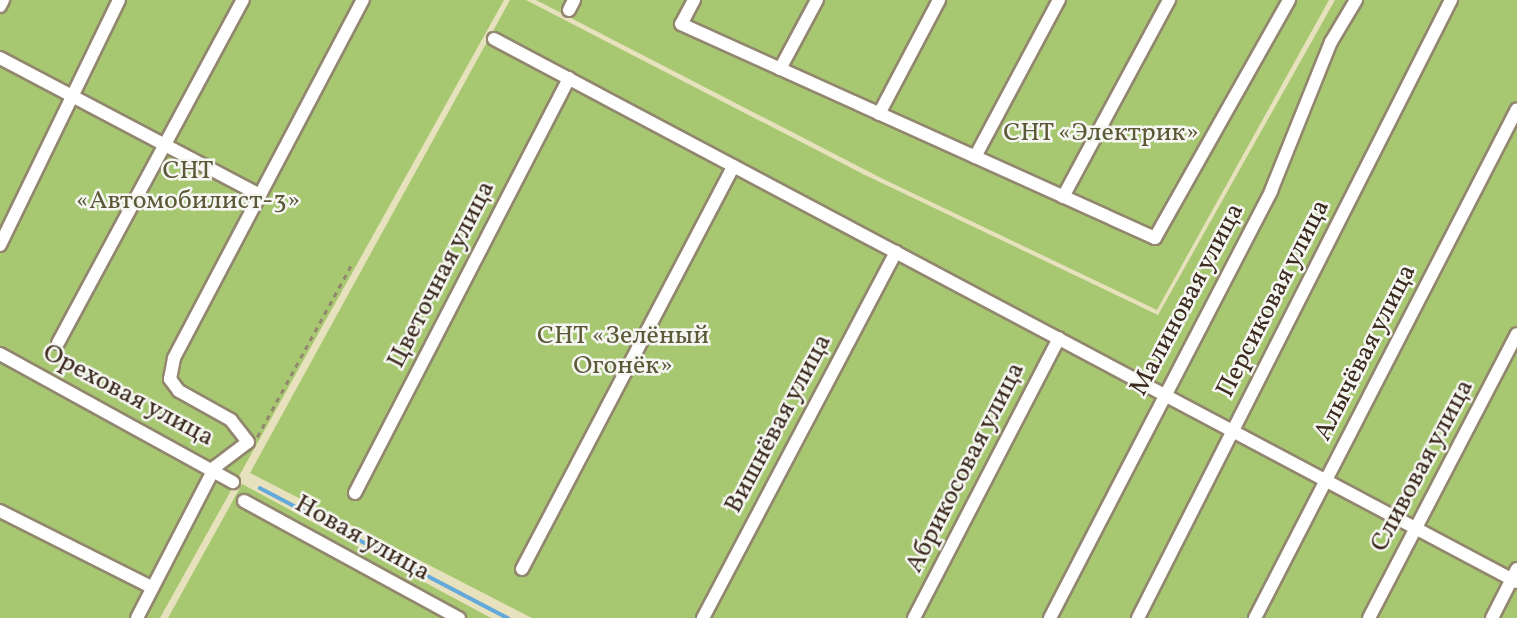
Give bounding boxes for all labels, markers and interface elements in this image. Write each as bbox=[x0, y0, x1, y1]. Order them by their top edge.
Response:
park label: СНТ «Электрик» bbox=[1003, 118, 1199, 150]
park label: СНТ «Автомобилист-3» bbox=[76, 156, 300, 218]
street label: Цветочная улица bbox=[381, 176, 503, 374]
street label: Персиковая улица bbox=[1210, 195, 1338, 403]
street label: Малиновая улица bbox=[1124, 198, 1252, 402]
street label: Алычёвая улица bbox=[1308, 259, 1424, 447]
park label: СНТ «Зелёный Огонёк» bbox=[536, 321, 710, 382]
street label: Вишнёвая улица bbox=[719, 329, 839, 519]
street label: Ореховая улица bbox=[37, 338, 219, 454]
street label: Абрикосовая улица bbox=[899, 357, 1033, 579]
street label: Сливовая улица bbox=[1364, 374, 1482, 558]
street label: Новая улица bbox=[289, 489, 435, 589]

